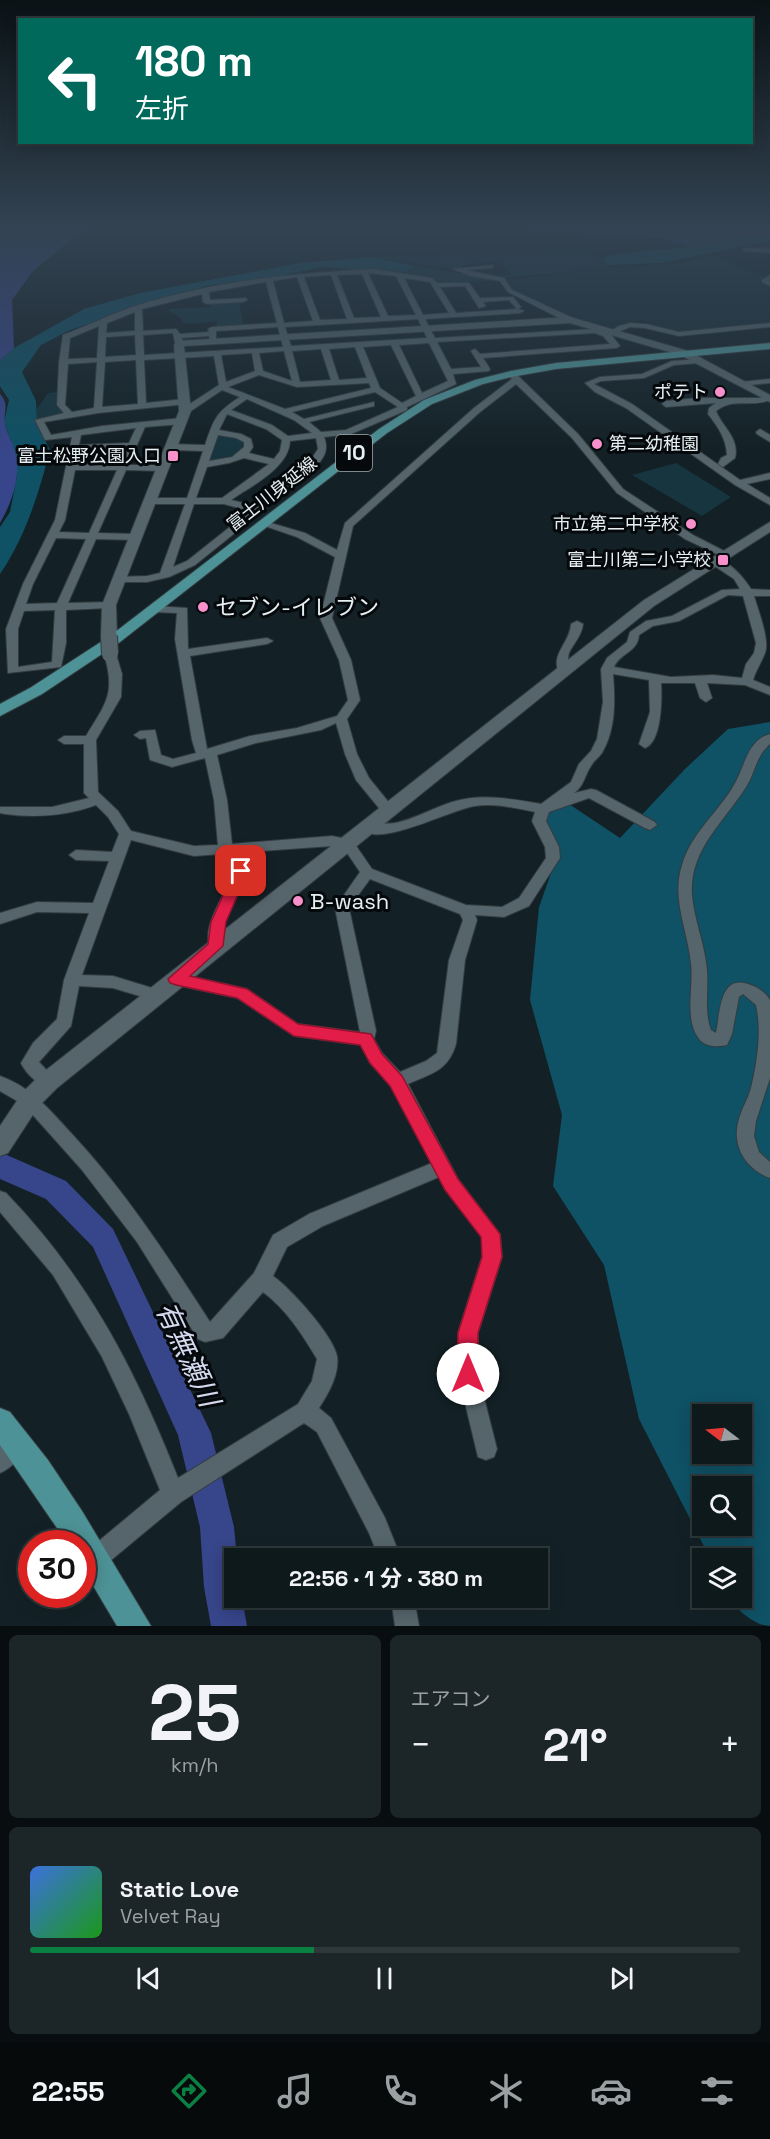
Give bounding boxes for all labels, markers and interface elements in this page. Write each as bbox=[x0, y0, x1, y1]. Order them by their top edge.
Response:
text: 180 m bbox=[135, 35, 253, 88]
icon: left bbox=[36, 42, 114, 120]
text: 左折 bbox=[135, 91, 189, 126]
place label: ポテト bbox=[654, 380, 708, 403]
marker: ポテト bbox=[713, 385, 727, 399]
place label: 第二幼稚園 bbox=[609, 432, 699, 455]
road number: 10 bbox=[336, 435, 372, 471]
marker: 第二幼稚園 bbox=[590, 437, 604, 451]
place label: 富士松野公園入口 bbox=[17, 444, 161, 467]
marker: 富士松野公園入口 bbox=[166, 449, 180, 463]
street label: 富士川身延線 bbox=[222, 451, 321, 536]
place label: 市立第二中学校 bbox=[553, 512, 679, 535]
marker: 市立第二中学校 bbox=[684, 517, 698, 531]
place label: 富士川第二小学校 bbox=[567, 548, 711, 571]
marker: 富士川第二小学校 bbox=[716, 553, 730, 567]
place label: セブン-イレブン bbox=[215, 593, 379, 621]
marker: セブン-イレブン bbox=[196, 600, 210, 614]
pin bbox=[215, 845, 266, 896]
icon: arrive bbox=[224, 854, 257, 887]
place label: B-wash bbox=[310, 887, 389, 915]
marker: B-wash bbox=[291, 894, 305, 908]
water label: 有無瀬川 bbox=[148, 1296, 229, 1415]
position arrow bbox=[436, 1342, 500, 1406]
north arrow bbox=[692, 1404, 752, 1464]
map controls bbox=[692, 1404, 752, 1608]
button: search bbox=[692, 1476, 752, 1536]
speed limit sign: 30 bbox=[18, 1530, 96, 1608]
button: layers bbox=[692, 1548, 752, 1608]
text: 22:56 · 1 分 · 380 m bbox=[289, 1564, 483, 1592]
text: 25 bbox=[148, 1663, 241, 1763]
text: エアコン bbox=[411, 1686, 491, 1712]
text: 21° bbox=[543, 1717, 608, 1774]
text: − bbox=[411, 1724, 431, 1766]
text: + bbox=[720, 1724, 740, 1766]
text: km/h bbox=[171, 1752, 219, 1778]
text: Static Love bbox=[120, 1875, 239, 1903]
text: Velvet Ray bbox=[120, 1903, 221, 1929]
icon: previous bbox=[132, 1962, 165, 1995]
icon: pause bbox=[368, 1962, 401, 1995]
icon: next bbox=[605, 1962, 638, 1995]
icon: directions bbox=[168, 2070, 210, 2112]
icon: music bbox=[274, 2070, 316, 2112]
icon: phone bbox=[379, 2070, 421, 2112]
icon: climate bbox=[485, 2070, 527, 2112]
icon: car bbox=[590, 2070, 632, 2112]
icon: filters bbox=[696, 2070, 738, 2112]
text: 22:55 bbox=[32, 2074, 104, 2109]

